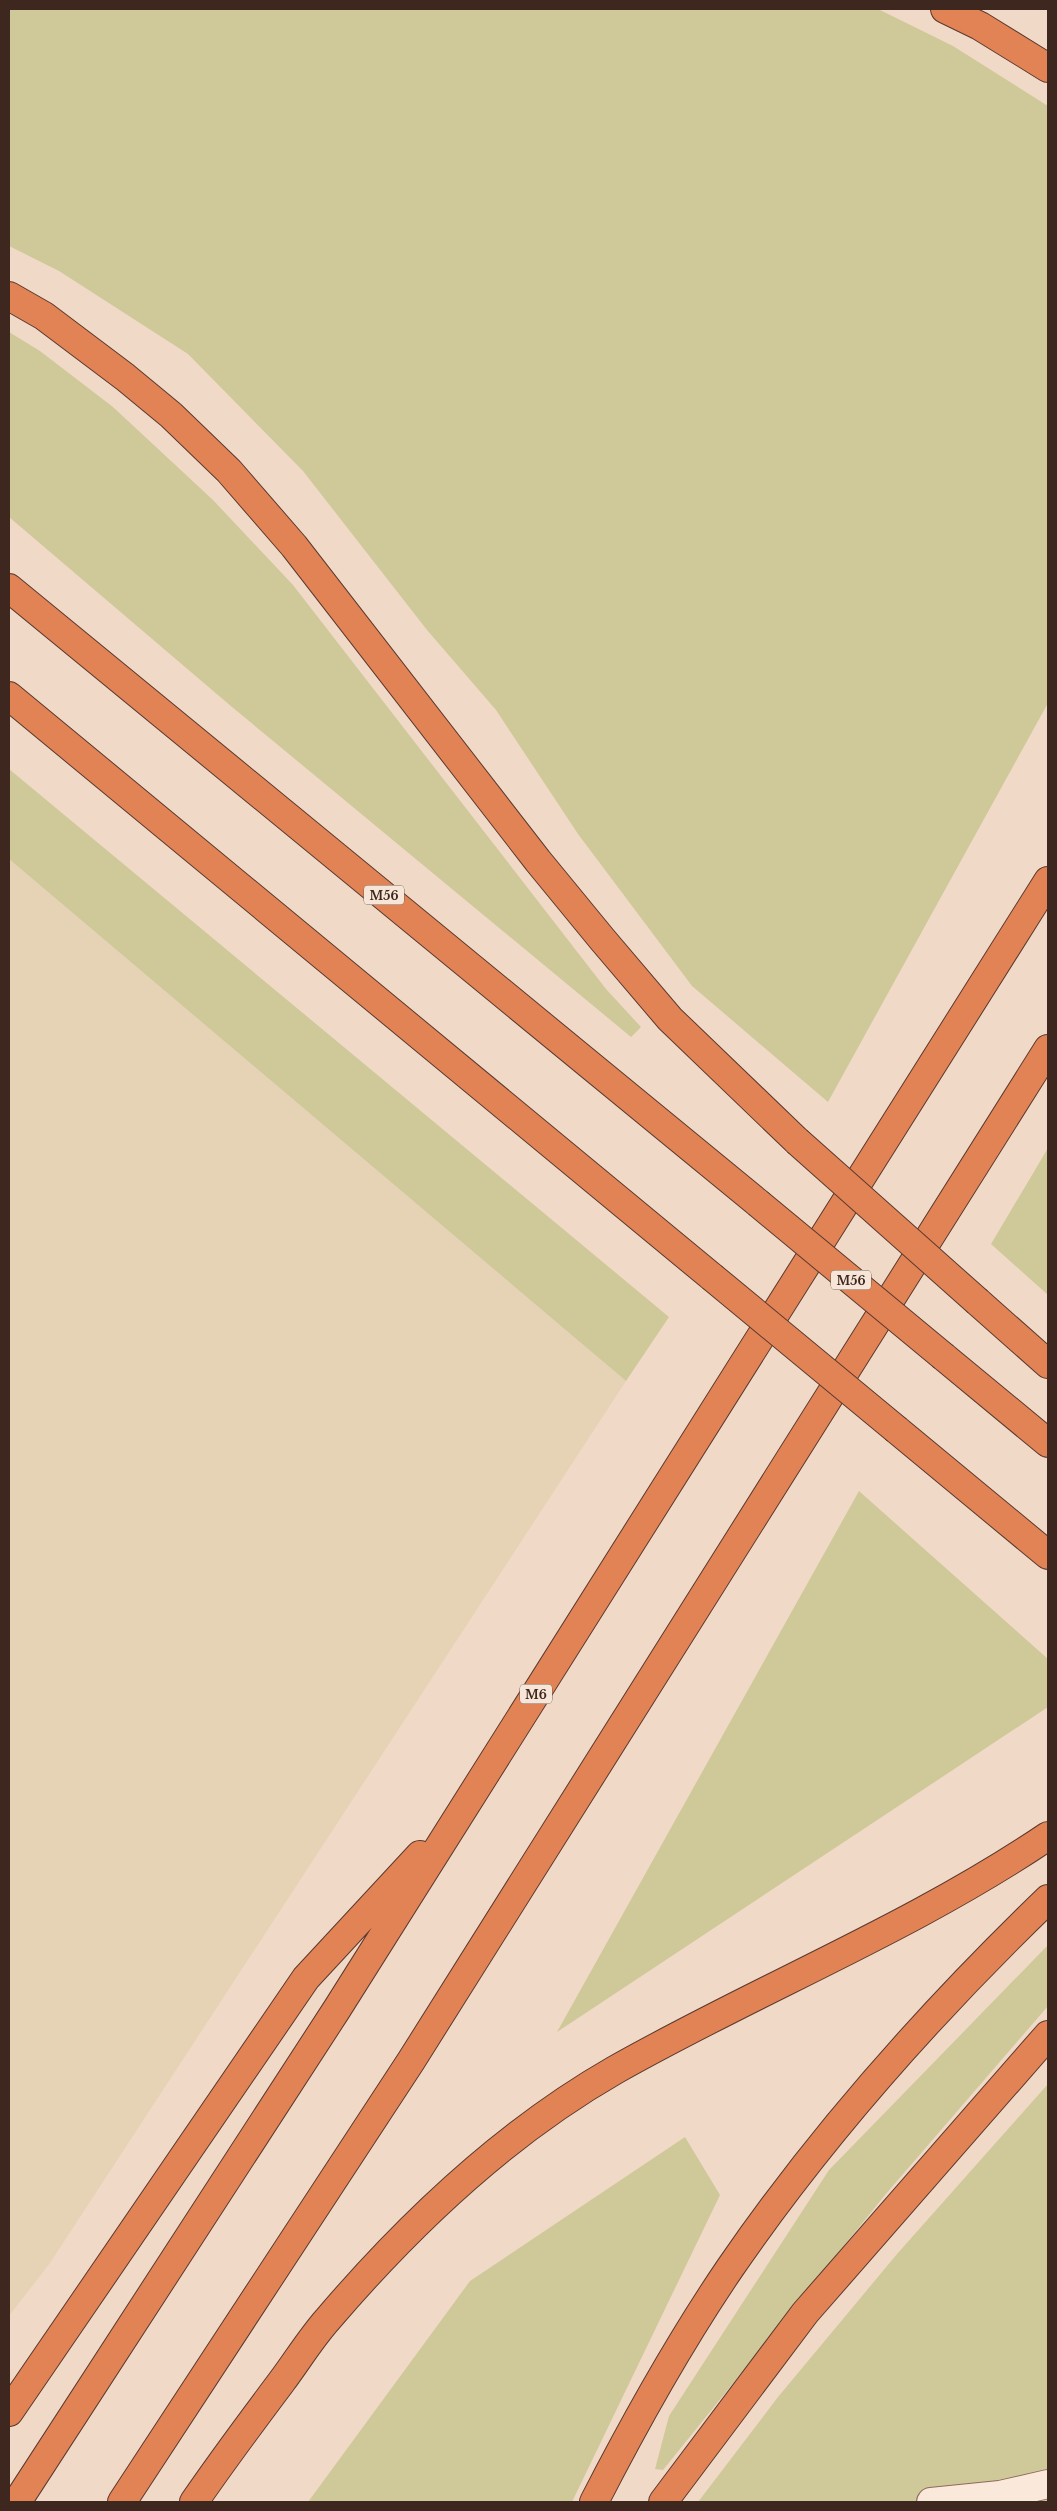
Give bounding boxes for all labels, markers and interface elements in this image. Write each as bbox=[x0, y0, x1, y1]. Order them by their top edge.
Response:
road number: M56 bbox=[364, 886, 404, 904]
road number: M56 bbox=[831, 1270, 871, 1290]
road number: M6 bbox=[520, 1685, 552, 1704]

